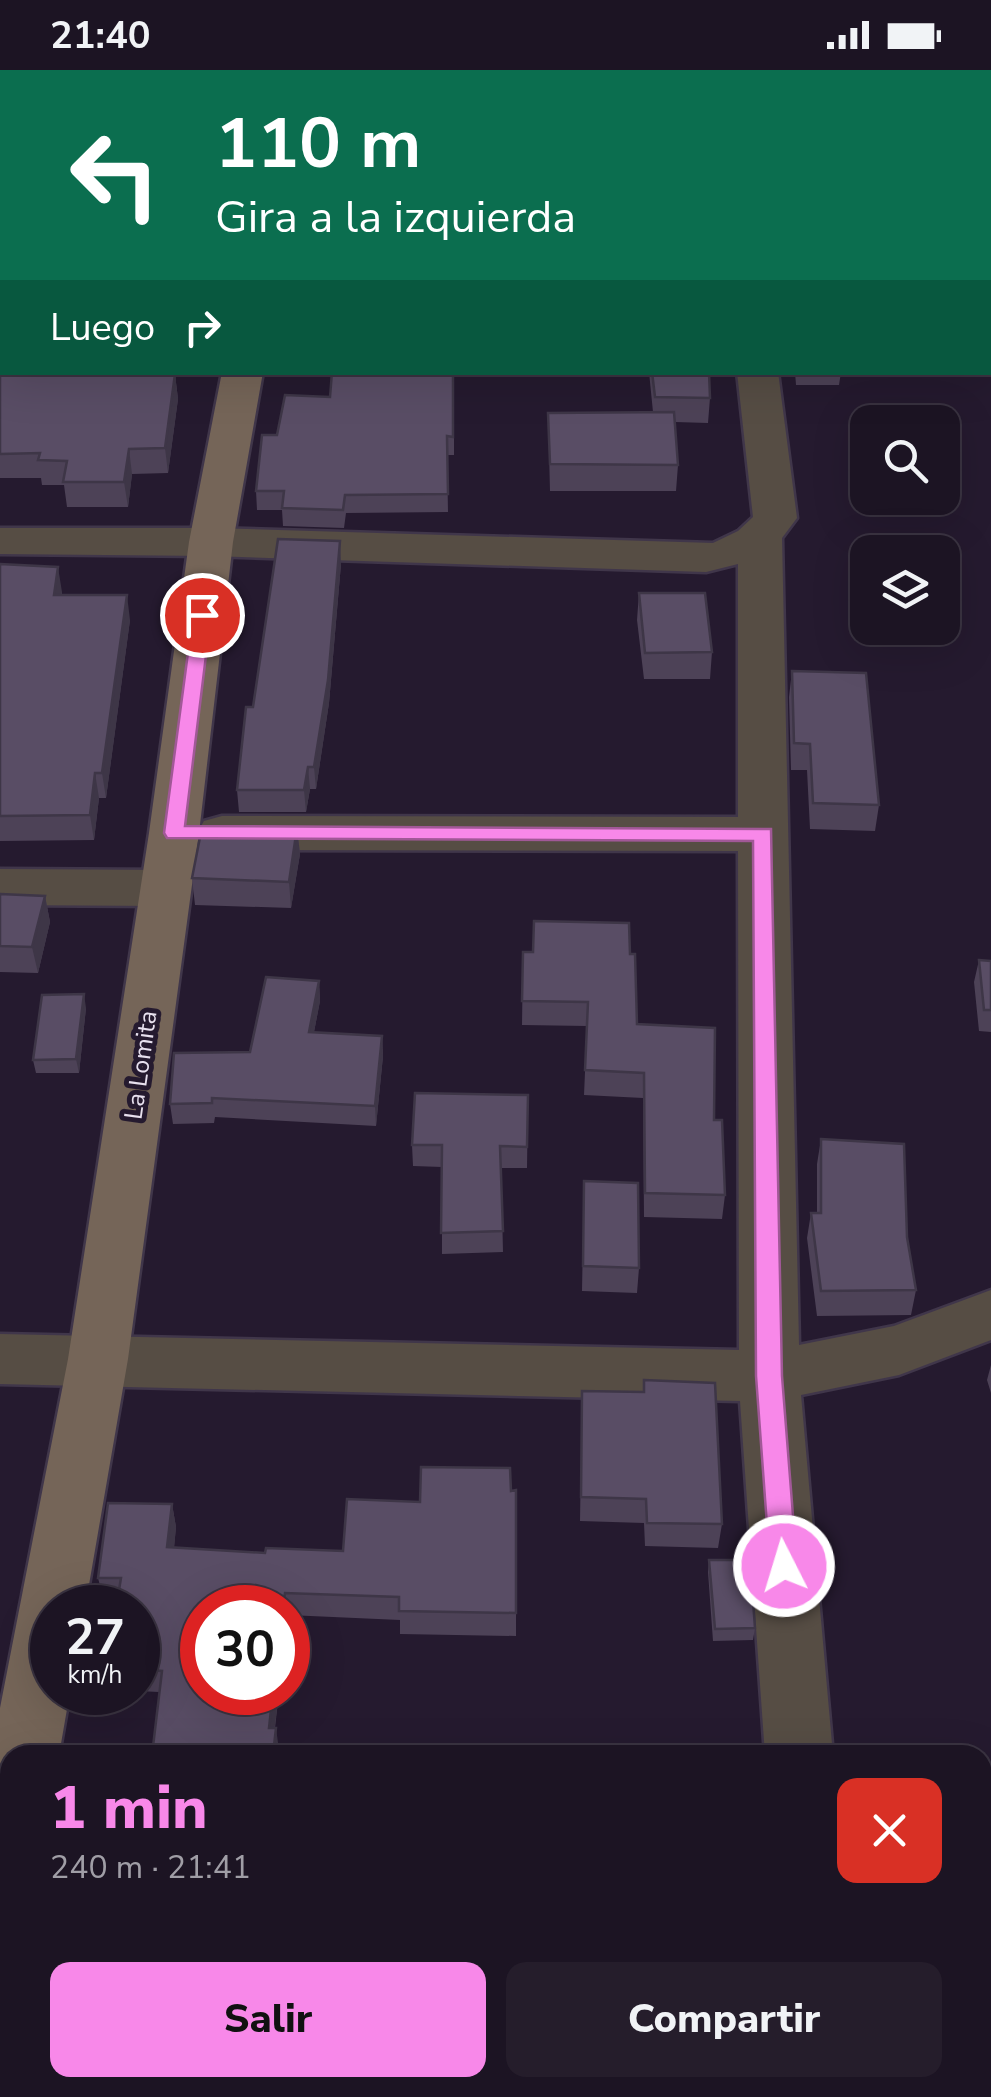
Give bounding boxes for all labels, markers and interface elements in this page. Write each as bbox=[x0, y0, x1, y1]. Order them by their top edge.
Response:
text: 21:40 bbox=[50, 10, 151, 61]
text: 110 m bbox=[215, 96, 421, 192]
icon: left bbox=[50, 110, 180, 240]
text: Gira a la izquierda bbox=[215, 187, 576, 248]
icon: right bbox=[175, 300, 230, 355]
text: Luego bbox=[50, 302, 155, 353]
map controls bbox=[850, 405, 960, 645]
button: search bbox=[850, 405, 960, 515]
button: layers bbox=[850, 535, 960, 645]
pin bbox=[160, 573, 245, 658]
icon: arrive bbox=[175, 588, 230, 643]
street label: La Lomita bbox=[117, 1008, 165, 1122]
position arrow bbox=[732, 1514, 836, 1618]
speed limit sign: 30 bbox=[180, 1585, 310, 1715]
text: 27 bbox=[65, 1603, 125, 1672]
text: km/h bbox=[67, 1658, 123, 1692]
text: 1 min bbox=[50, 1767, 208, 1849]
button: close bbox=[837, 1778, 942, 1883]
text: 240 m · 21:41 bbox=[50, 1846, 251, 1889]
button: Salir bbox=[50, 1962, 486, 2077]
button: Compartir bbox=[506, 1962, 942, 2077]

